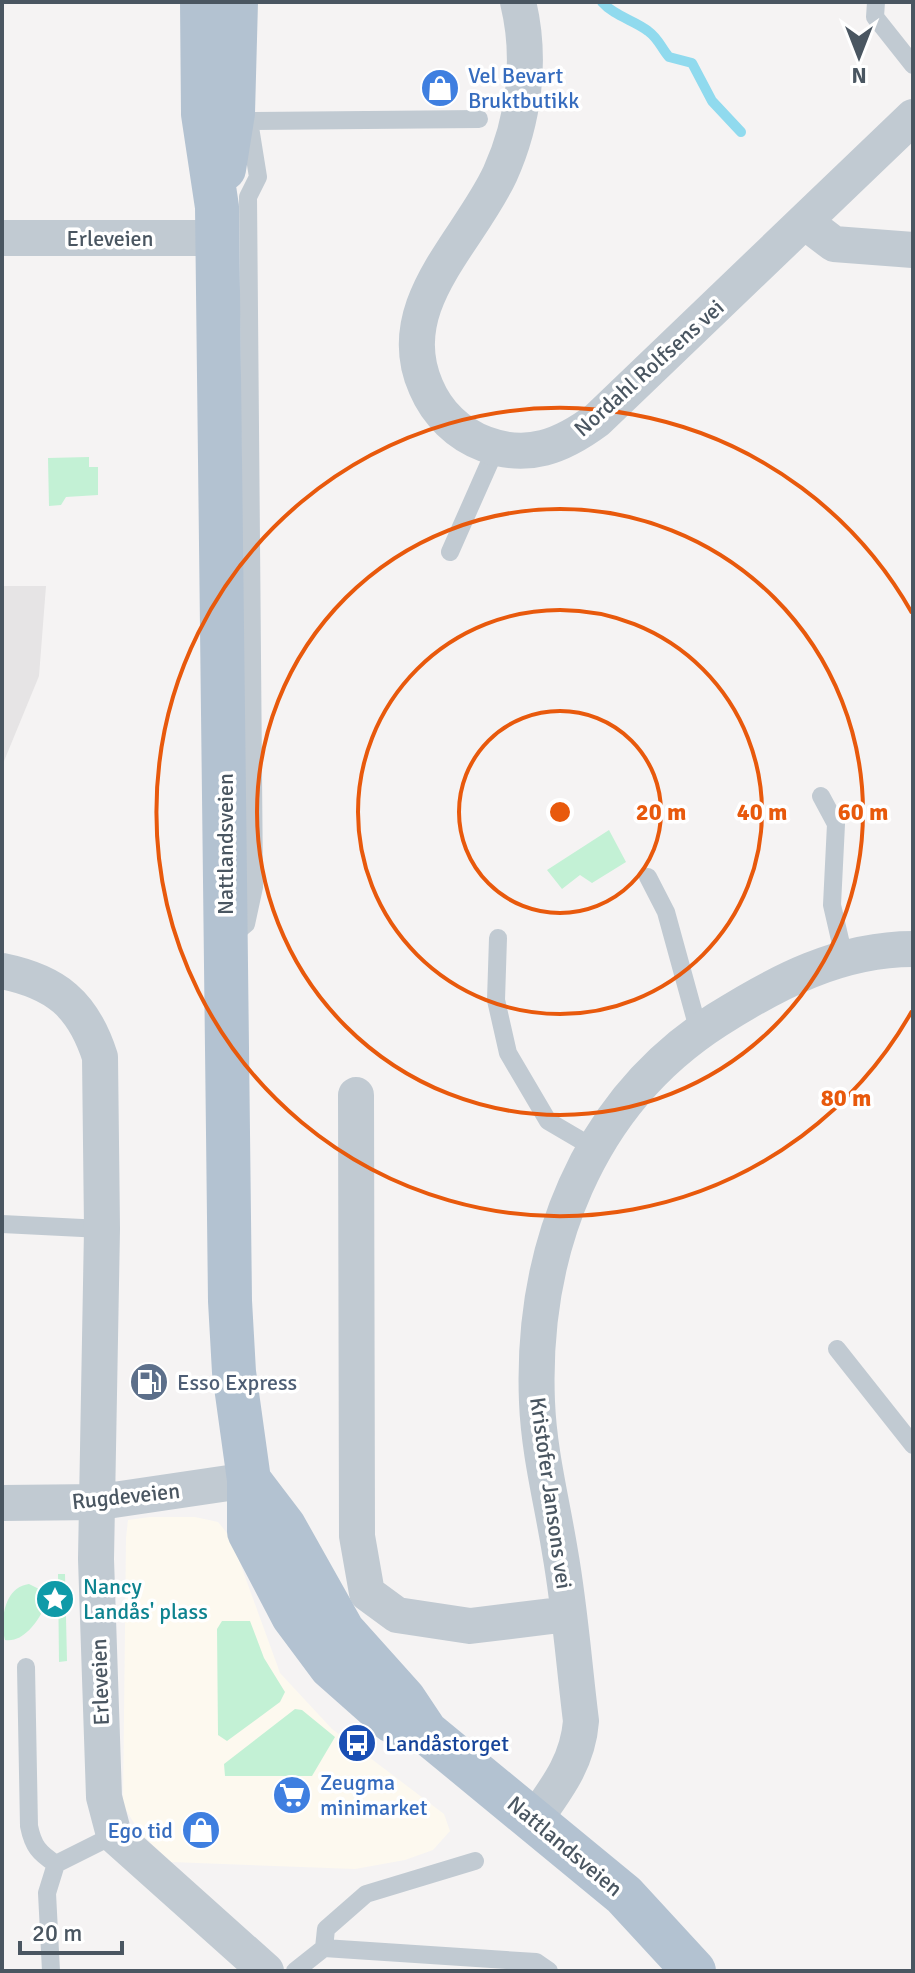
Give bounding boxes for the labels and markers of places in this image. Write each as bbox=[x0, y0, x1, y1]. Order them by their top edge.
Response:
place label: Vel Bevart Bruktbutikk bbox=[468, 62, 579, 114]
shop icon: Vel Bevart Bruktbutikk bbox=[419, 67, 461, 109]
centre of rings bbox=[546, 798, 574, 826]
fuel station icon: Esso Express bbox=[128, 1361, 170, 1403]
place label: Esso Express bbox=[177, 1369, 297, 1396]
place label: Nancy Landås' plass bbox=[83, 1573, 208, 1625]
place icon: Nancy Landås' plass bbox=[34, 1578, 76, 1620]
bus stop icon: Landåstorget bbox=[336, 1722, 378, 1764]
place label: Landåstorget bbox=[385, 1730, 509, 1757]
place label: Zeugma minimarket bbox=[320, 1769, 428, 1821]
supermarket icon: Zeugma minimarket bbox=[271, 1774, 313, 1816]
shop icon: Ego tid bbox=[180, 1809, 222, 1851]
place label: Ego tid bbox=[107, 1817, 173, 1844]

